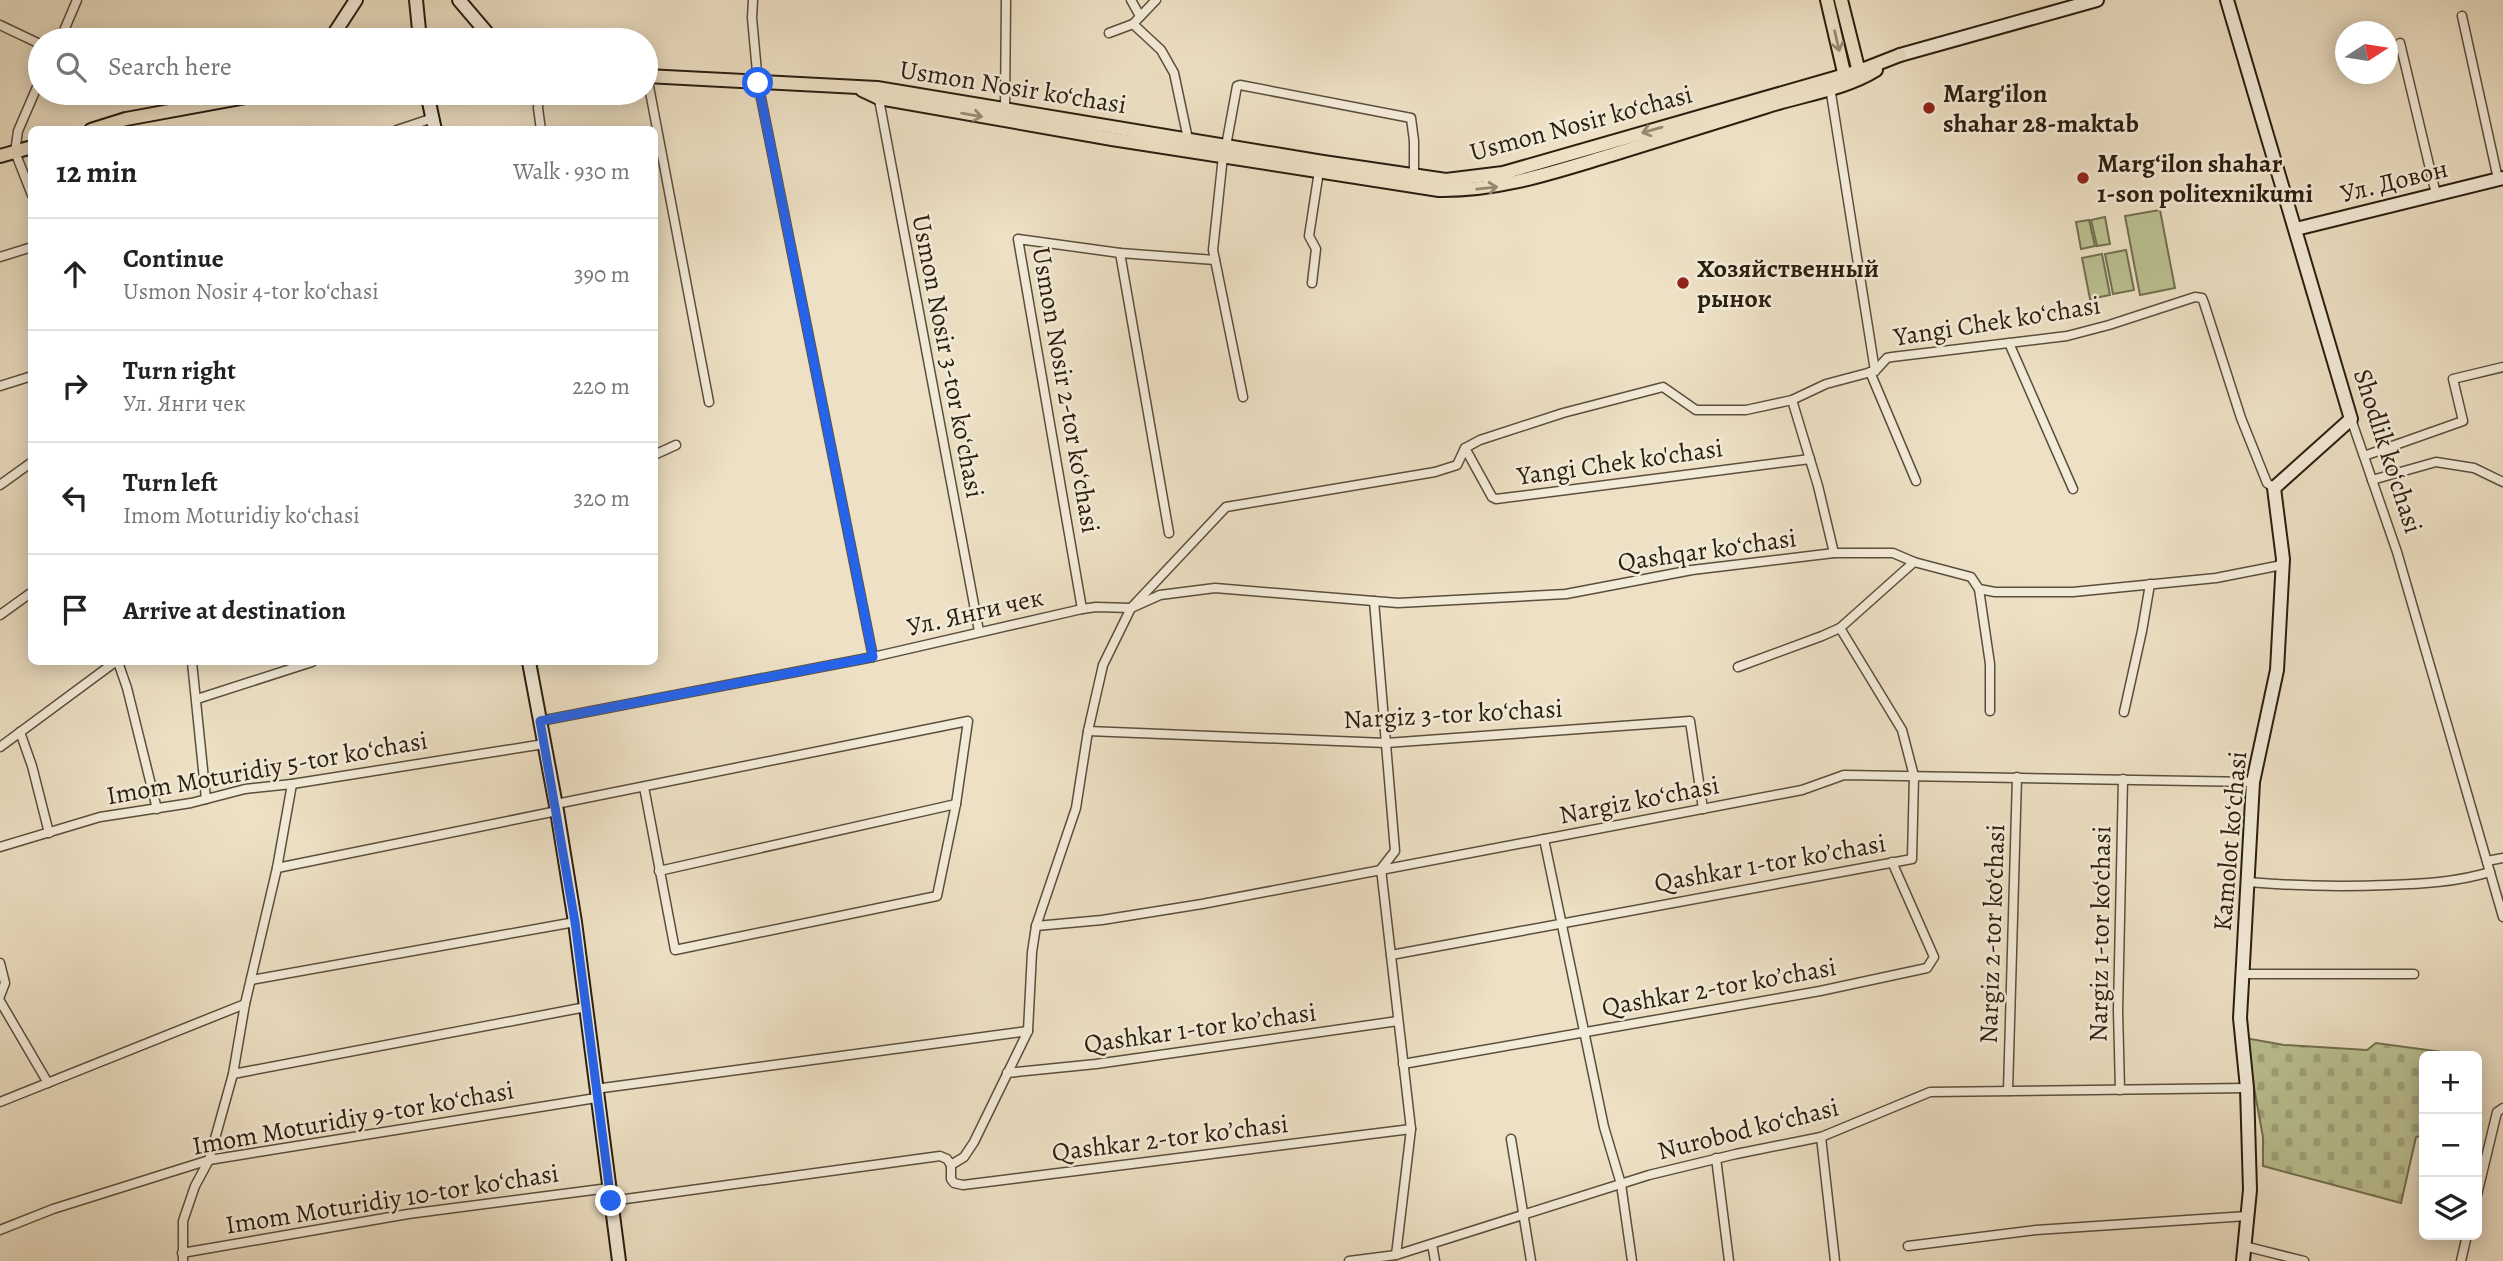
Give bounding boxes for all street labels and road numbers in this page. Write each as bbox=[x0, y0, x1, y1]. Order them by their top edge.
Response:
street label: Usmon Nosir ko‘chasi bbox=[897, 52, 1129, 122]
street label: Usmon Nosir ko‘chasi bbox=[1466, 76, 1696, 170]
street label: Ул. Довон bbox=[2337, 151, 2451, 211]
street label: Usmon Nosir 3-tor koʻchasi bbox=[903, 211, 993, 501]
street label: Usmon Nosir 2-tor koʻchasi bbox=[1024, 244, 1108, 536]
street label: Yangi Chek koʻchasi bbox=[1890, 287, 2103, 355]
street label: Shodlik koʻchasi bbox=[2345, 364, 2431, 538]
street label: Yangi Chek ko'chasi bbox=[1514, 430, 1725, 494]
street label: Qashqar koʻchasi bbox=[1615, 520, 1799, 580]
street label: Ул. Янги чек bbox=[903, 579, 1047, 645]
street label: Nargiz 3-tor koʻchasi bbox=[1342, 691, 1564, 737]
street label: Imom Moturidiy 5-tor koʻchasi bbox=[104, 723, 430, 813]
street label: Kamolot koʻchasi bbox=[2205, 750, 2255, 932]
street label: Nargiz koʻchasi bbox=[1556, 767, 1722, 833]
street label: Nargiz 2-tor ko‘chasi bbox=[1971, 824, 2013, 1044]
street label: Qashkar 1-tor koʼchasi bbox=[1652, 825, 1888, 901]
street label: Nargiz 1-tor ko‘chasi bbox=[2081, 826, 2119, 1042]
street label: Qashkar 2-tor koʼchasi bbox=[1599, 949, 1839, 1025]
street label: Qashkar 1-tor koʼchasi bbox=[1082, 994, 1318, 1062]
street label: Imom Moturidiy 9-tor koʻchasi bbox=[189, 1072, 517, 1164]
street label: Nurobod koʻchasi bbox=[1654, 1090, 1842, 1168]
street label: Qashkar 2-tor koʼchasi bbox=[1050, 1106, 1290, 1170]
street label: Imom Moturidiy 10-tor koʻchasi bbox=[223, 1155, 561, 1243]

